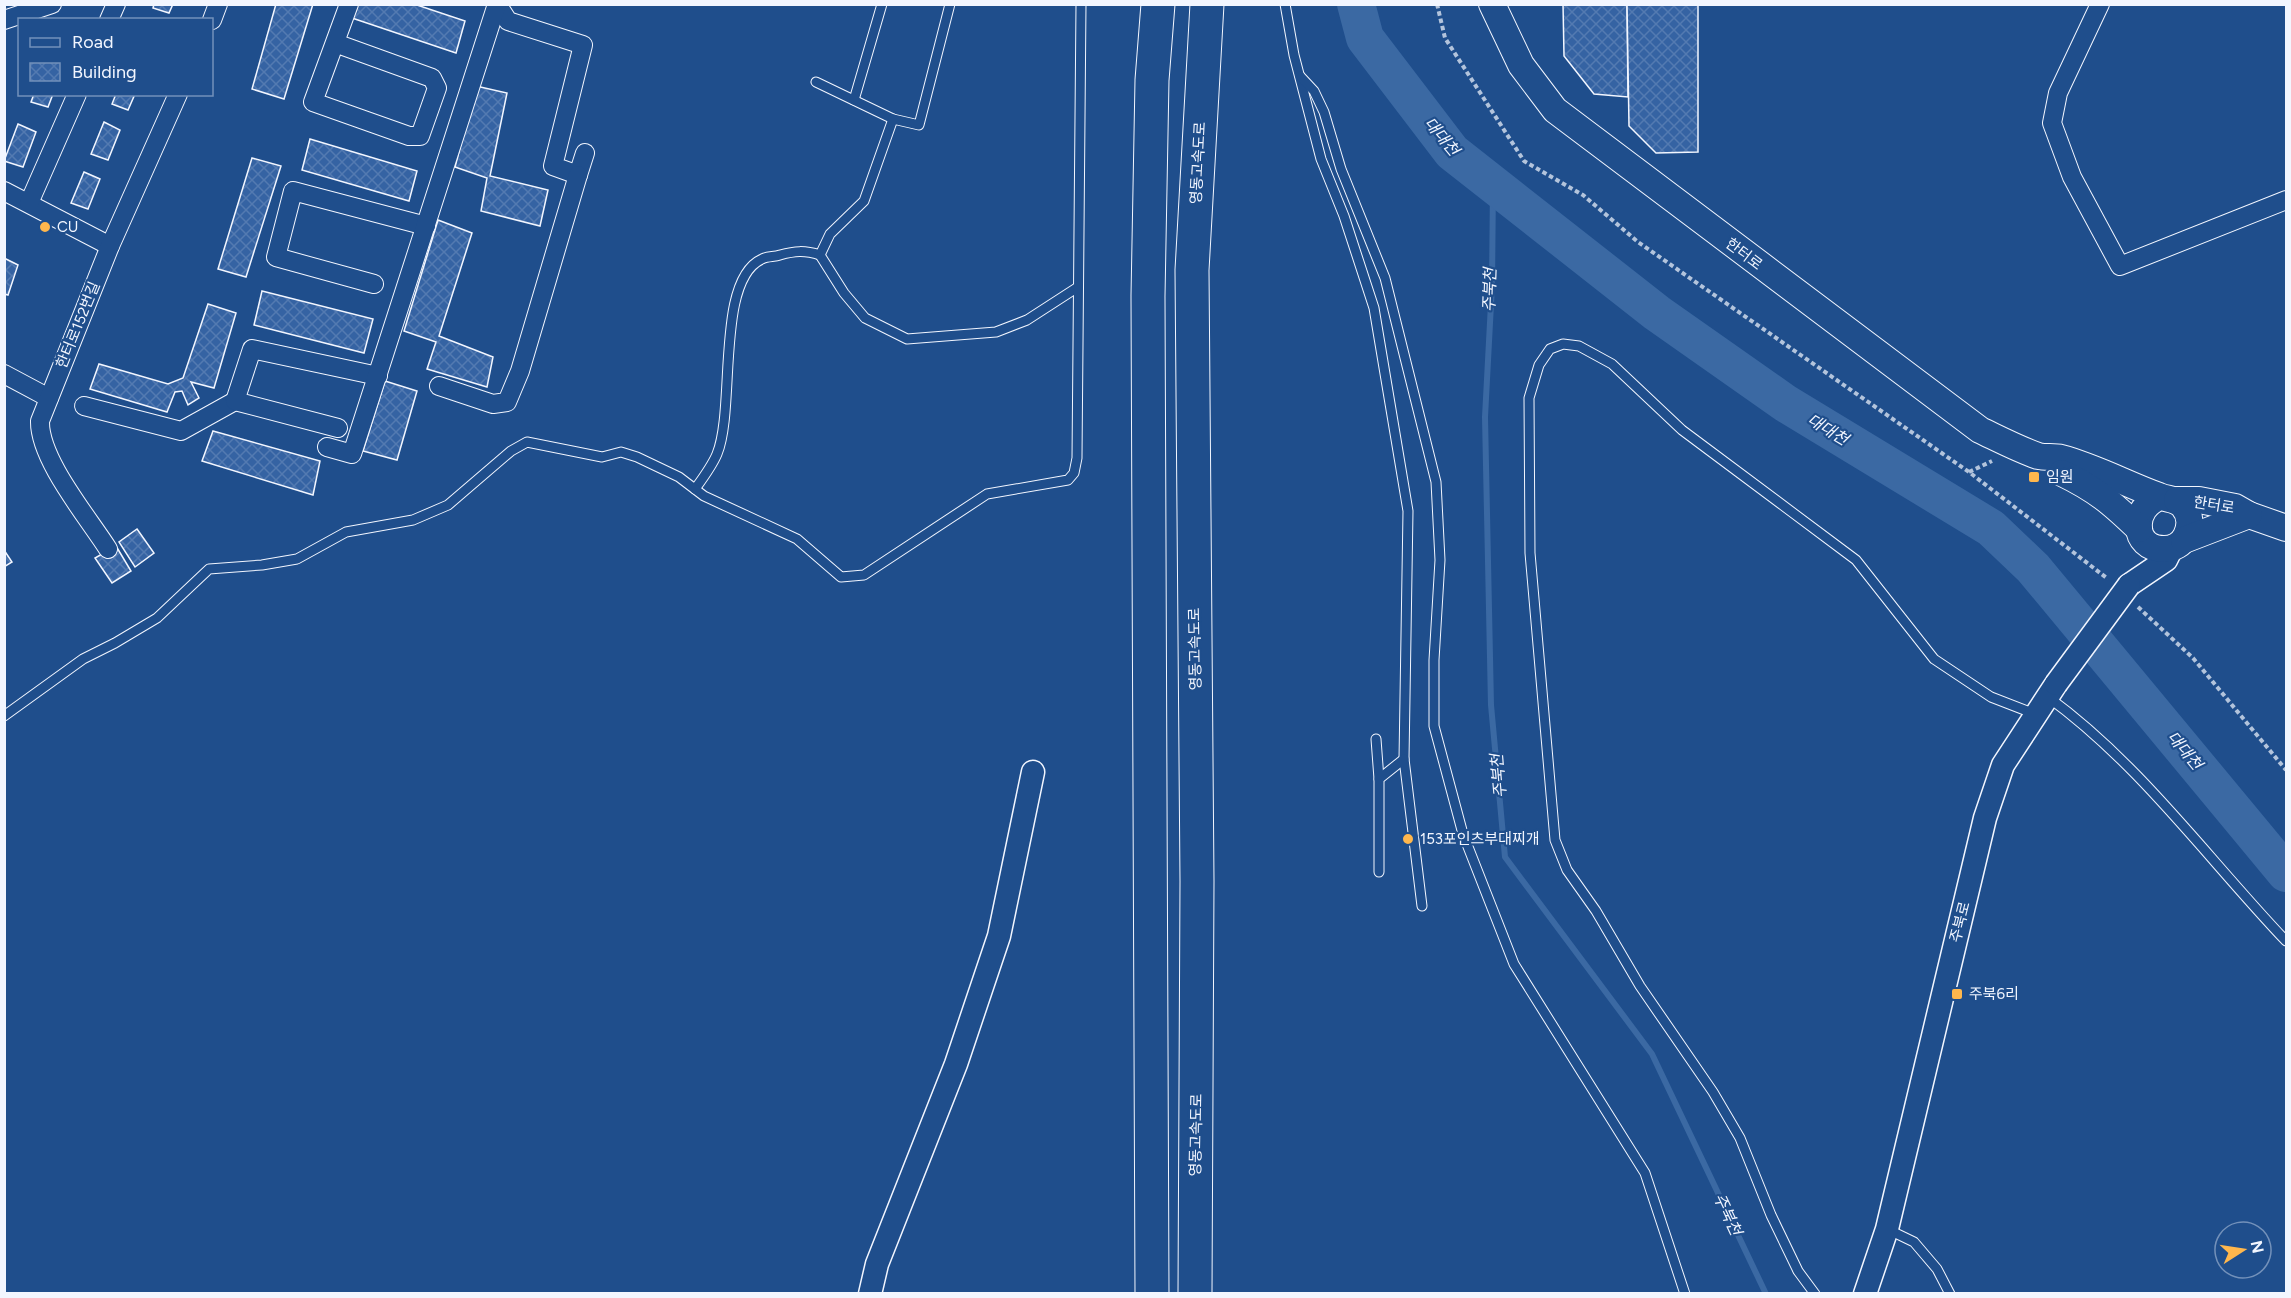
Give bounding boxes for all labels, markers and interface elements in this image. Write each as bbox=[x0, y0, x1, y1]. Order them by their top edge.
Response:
legend bbox=[18, 18, 213, 96]
text: Road bbox=[72, 31, 113, 53]
text: Building bbox=[72, 61, 137, 83]
water label: 대대천 bbox=[1420, 113, 1465, 161]
street label: 영동고속도로 bbox=[1187, 121, 1209, 205]
place label: CU bbox=[57, 218, 78, 236]
marker: CU bbox=[38, 220, 52, 234]
street label: 한터로 bbox=[1722, 234, 1766, 274]
water label: 주북천 bbox=[1479, 265, 1500, 312]
street label: 한터로152번길 bbox=[52, 279, 104, 371]
water label: 대대천 bbox=[1804, 410, 1854, 450]
place label: 임원 bbox=[2046, 468, 2074, 486]
marker: 임원 bbox=[2027, 470, 2041, 484]
street label: 한터로 bbox=[2192, 493, 2236, 517]
street label: 영동고속도로 bbox=[1185, 607, 1205, 691]
water label: 대대천 bbox=[2163, 727, 2208, 775]
water label: 주북천 bbox=[1487, 751, 1510, 799]
place label: 153포인츠부대찌개 bbox=[1420, 830, 1540, 848]
marker: 153포인츠부대찌개 bbox=[1401, 832, 1415, 846]
street label: 주북로 bbox=[1946, 900, 1974, 944]
place label: 주북6리 bbox=[1969, 985, 2019, 1003]
marker: 주북6리 bbox=[1950, 987, 1964, 1001]
street label: 영동고속도로 bbox=[1186, 1093, 1206, 1177]
water label: 주북천 bbox=[1710, 1190, 1746, 1240]
north arrow bbox=[2213, 1220, 2273, 1280]
text: N bbox=[2247, 1239, 2268, 1255]

